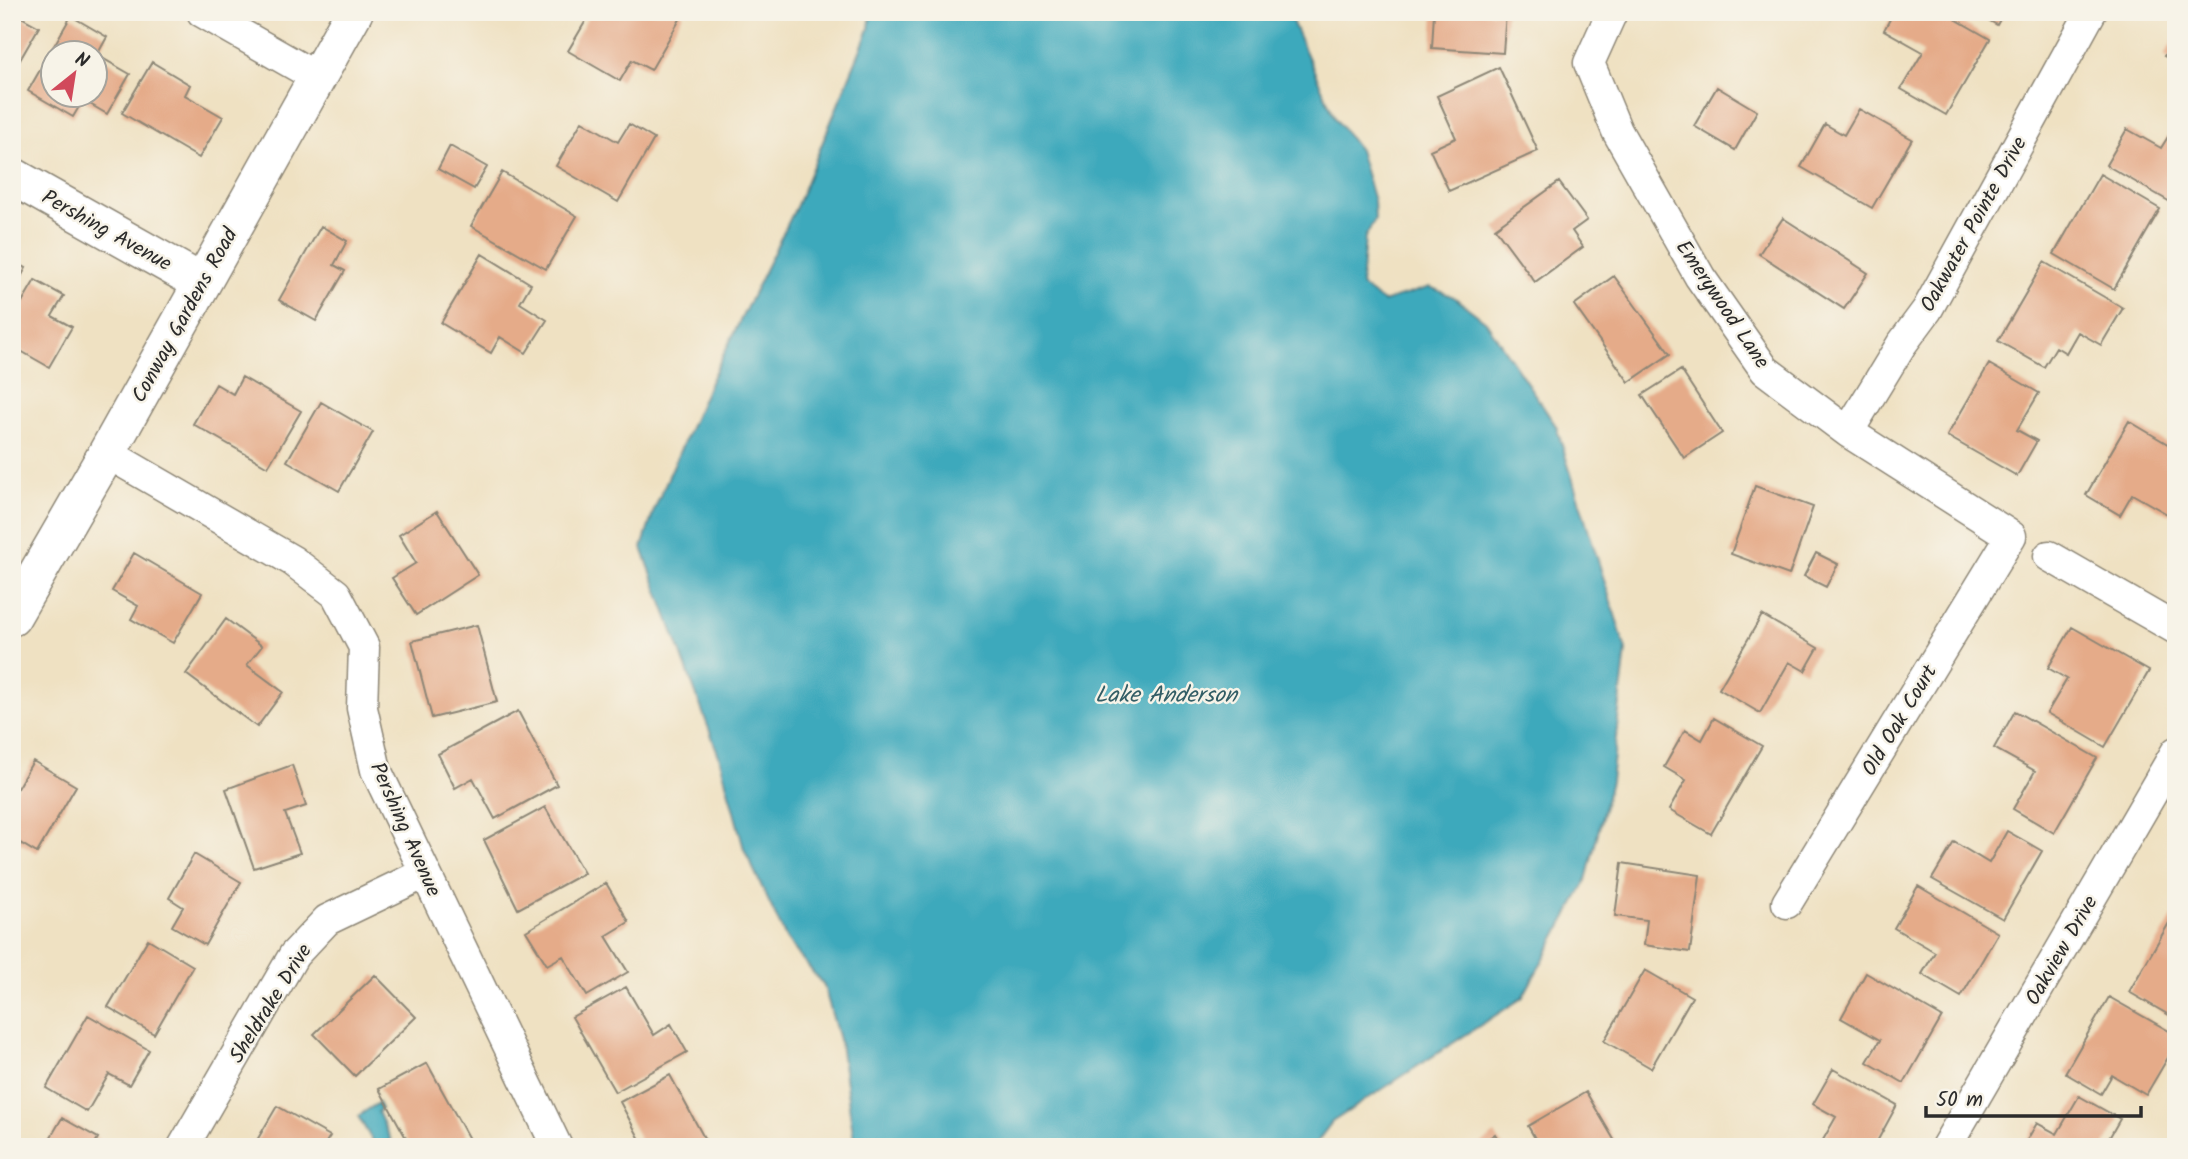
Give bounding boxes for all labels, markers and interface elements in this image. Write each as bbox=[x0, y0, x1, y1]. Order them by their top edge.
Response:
north arrow bbox=[38, 38, 108, 108]
text: N bbox=[69, 45, 94, 77]
street label: Oakwater Pointe Drive bbox=[1912, 130, 2037, 319]
street label: Pershing Avenue bbox=[35, 182, 178, 281]
street label: Conway Gardens Road bbox=[123, 222, 247, 409]
street label: Emerywood Lane bbox=[1666, 234, 1777, 376]
street label: Old Oak Court bbox=[1854, 658, 1947, 783]
water label: Lake Anderson bbox=[1095, 678, 1239, 714]
street label: Pershing Avenue bbox=[360, 757, 449, 903]
street label: Oakview Drive bbox=[2017, 889, 2107, 1012]
street label: Sheldrake Drive bbox=[221, 937, 322, 1070]
scale bar bbox=[1926, 1075, 2141, 1119]
text: 50 m bbox=[1936, 1084, 1983, 1117]

